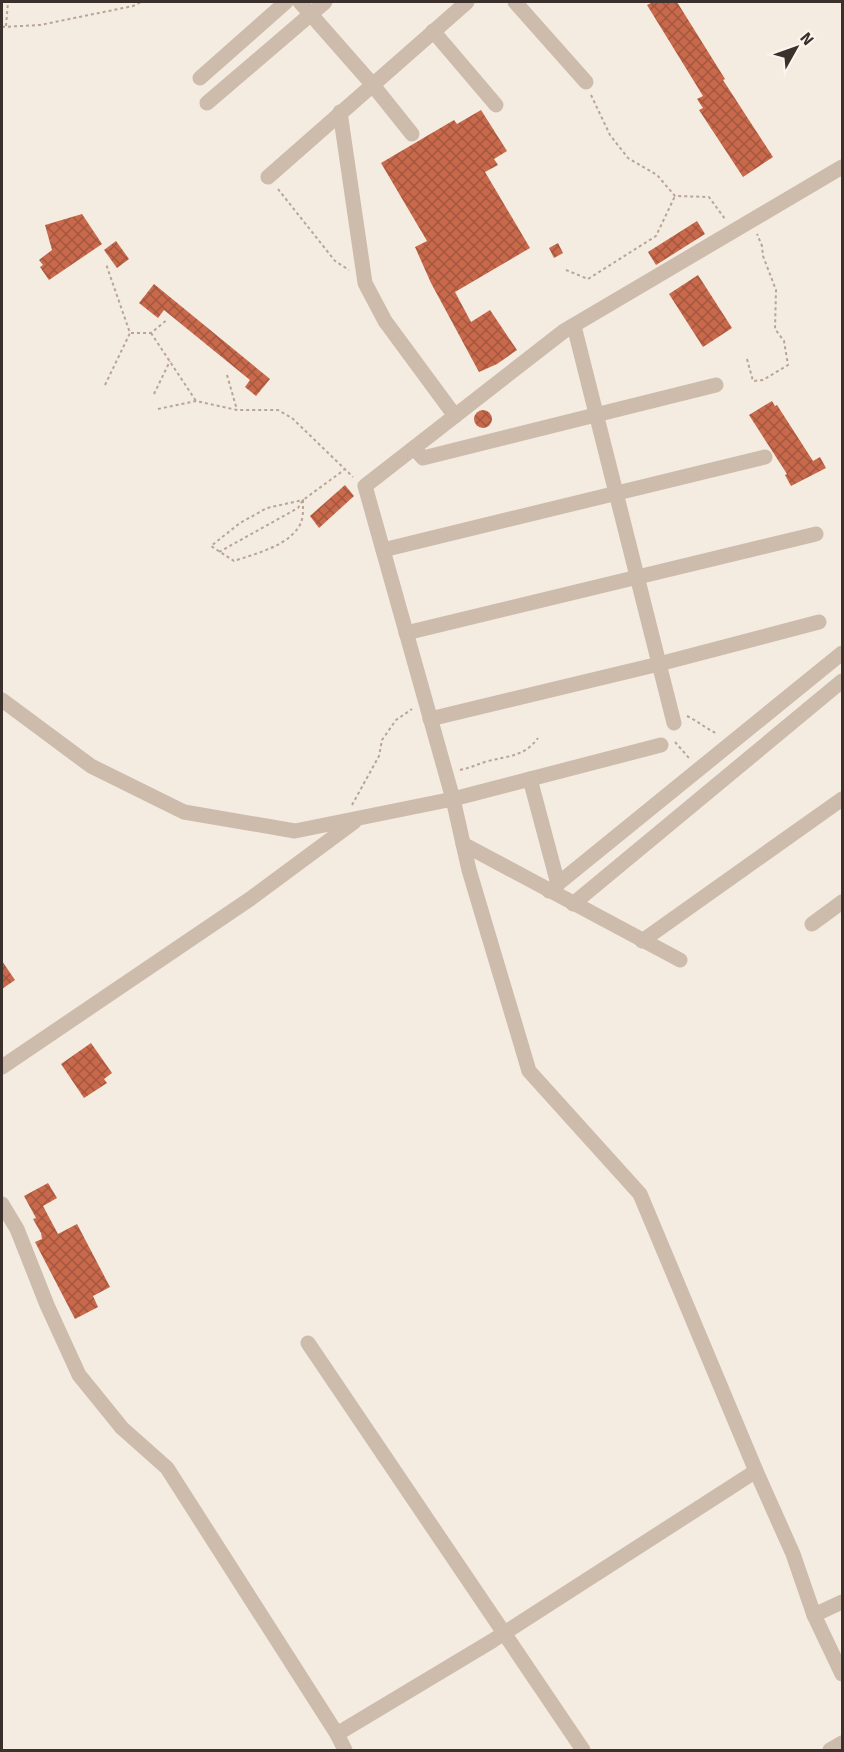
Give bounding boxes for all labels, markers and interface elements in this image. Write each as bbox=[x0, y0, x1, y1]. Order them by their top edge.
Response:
north arrow bbox=[766, 18, 826, 78]
text: N bbox=[795, 28, 818, 50]

